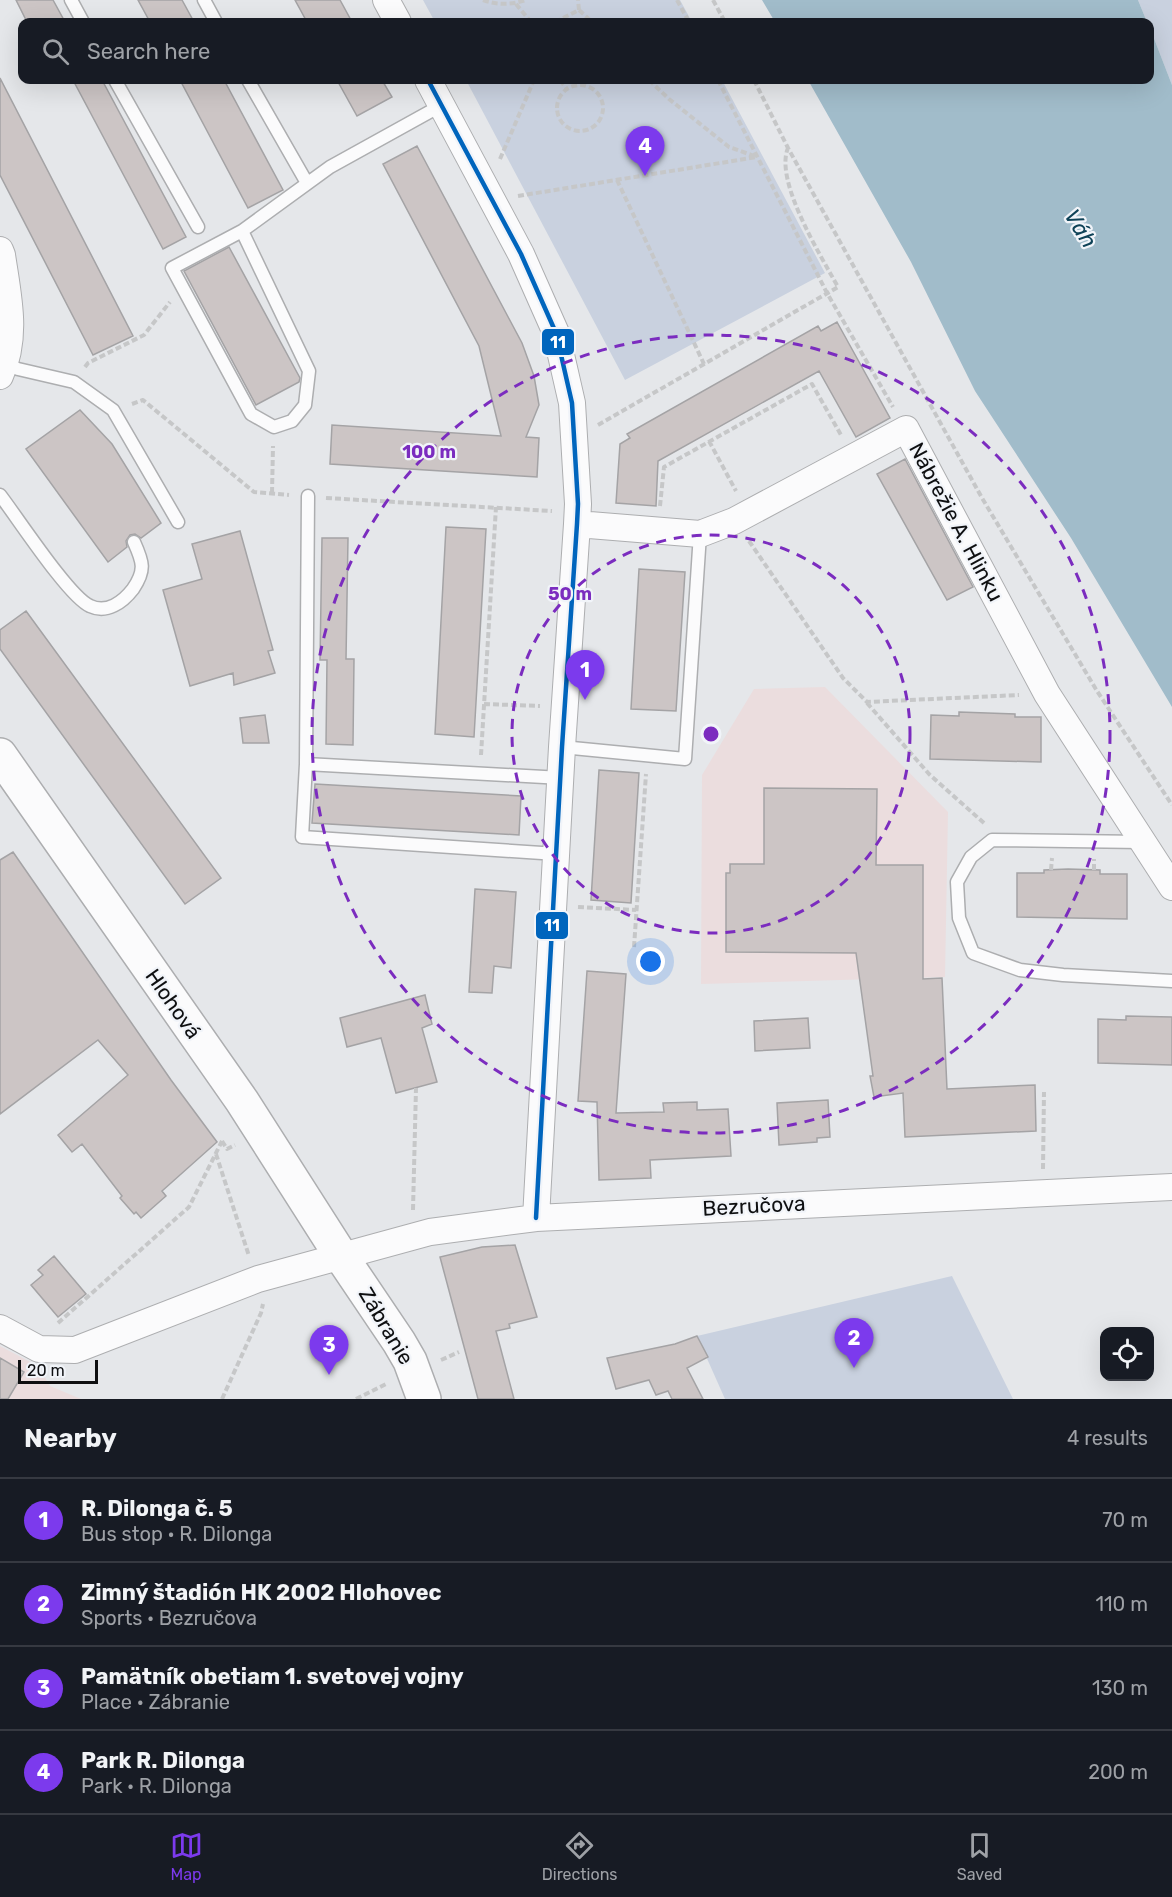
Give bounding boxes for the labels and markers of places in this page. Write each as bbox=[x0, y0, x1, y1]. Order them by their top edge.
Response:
pin: 4 bbox=[626, 126, 664, 176]
pin: 1 bbox=[566, 650, 604, 700]
centre of rings bbox=[701, 724, 721, 744]
pin: 2 bbox=[834, 1318, 874, 1368]
pin: 3 bbox=[310, 1326, 348, 1375]

